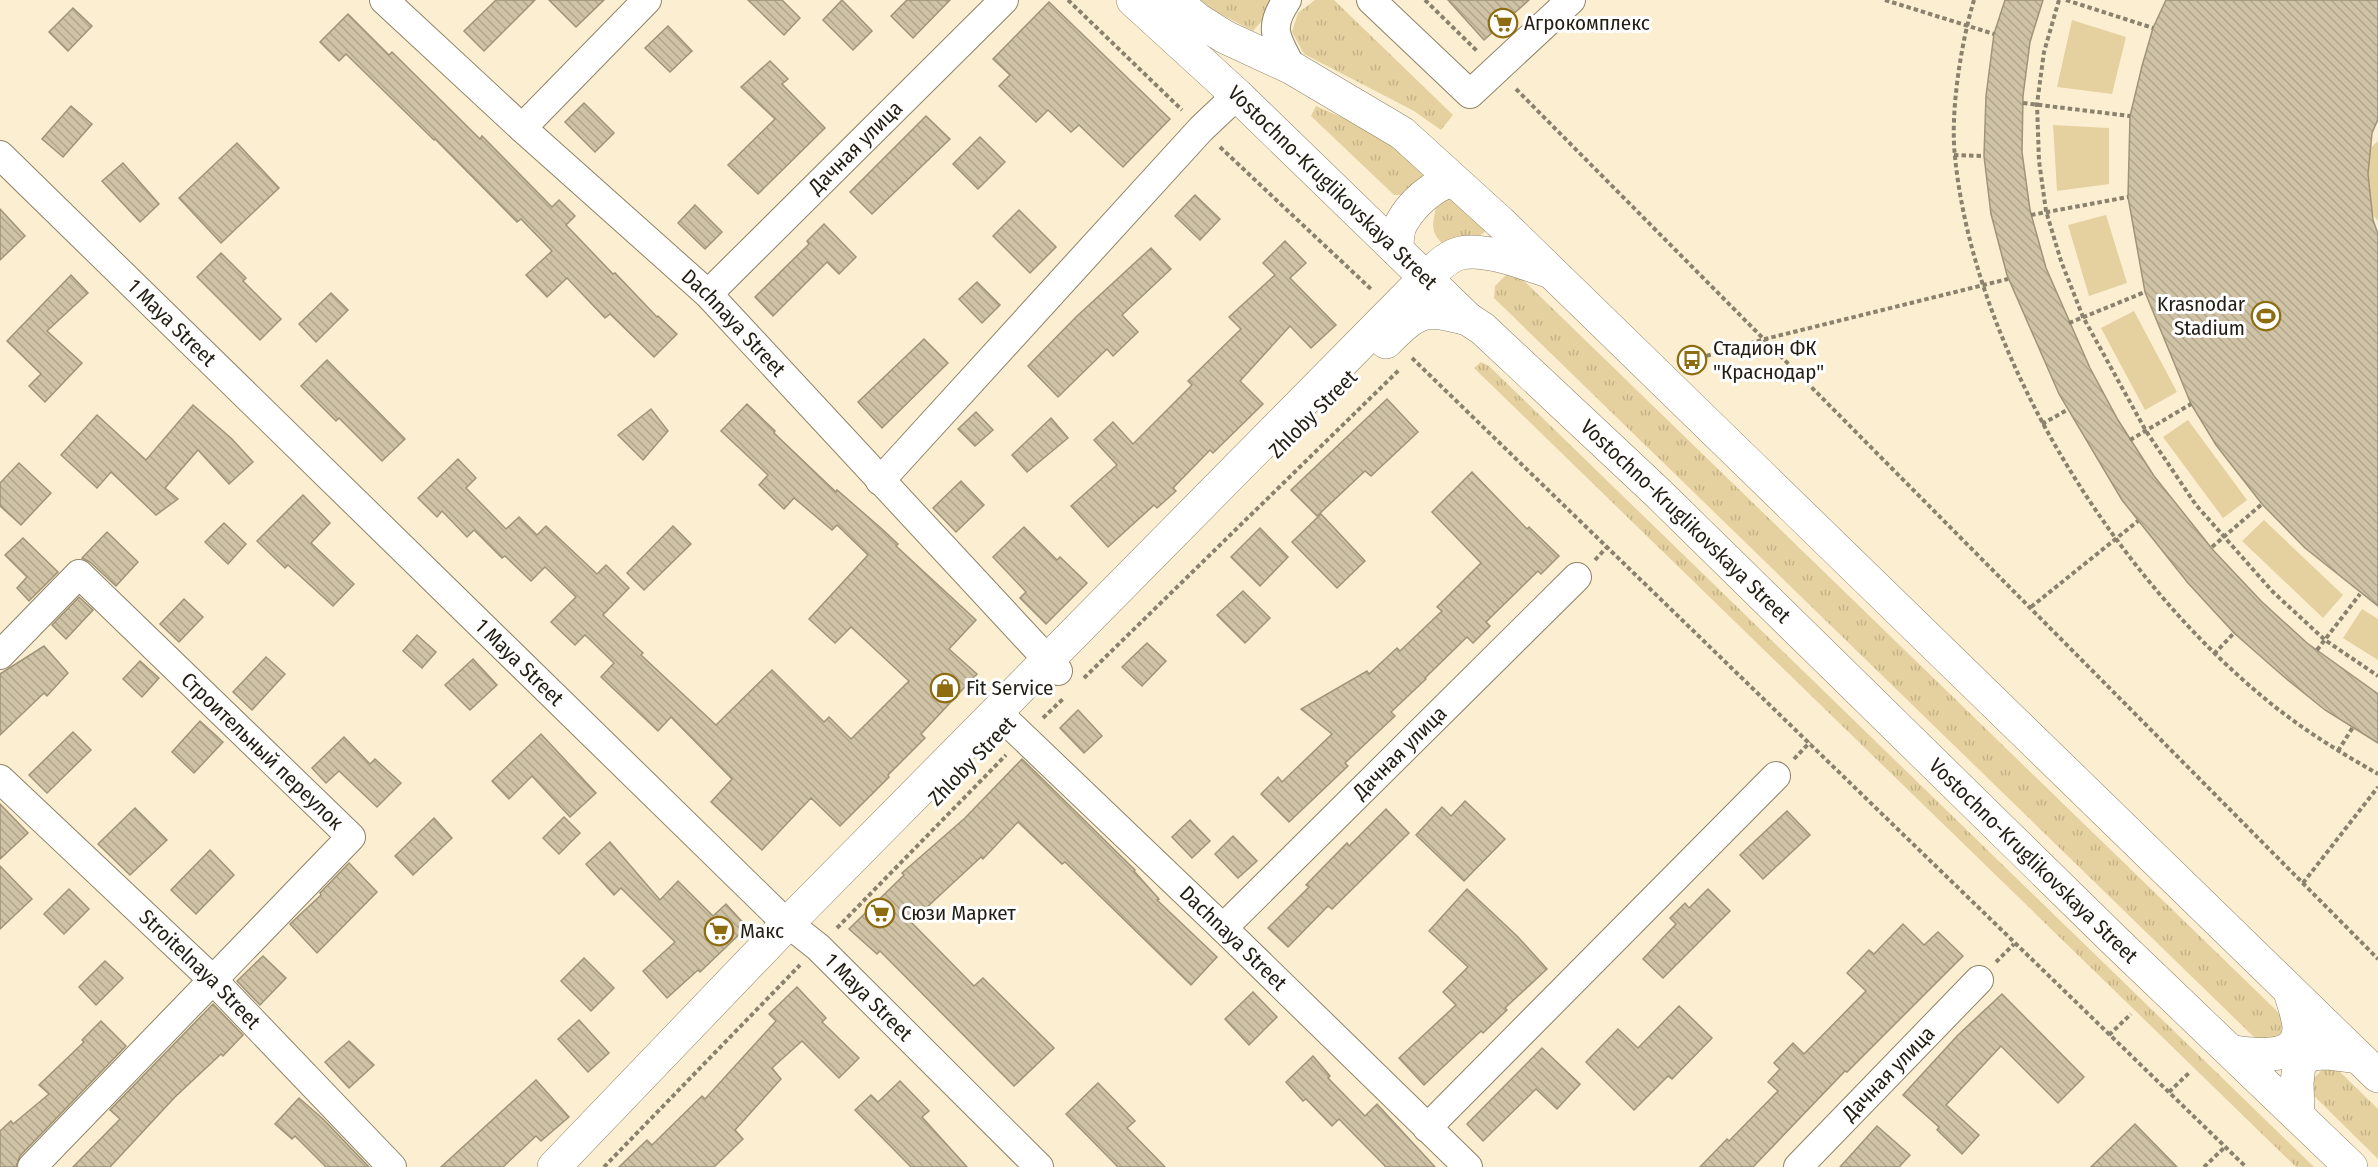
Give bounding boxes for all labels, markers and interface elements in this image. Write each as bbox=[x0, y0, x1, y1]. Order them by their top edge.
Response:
supermarket icon: Агрокомплекс bbox=[1487, 7, 1519, 39]
place label: Агрокомплекс bbox=[1524, 10, 1650, 36]
street label: Vostochno-Kruglikovskaya Street bbox=[1222, 80, 1443, 295]
street label: Дачная улица bbox=[802, 95, 908, 200]
street label: Dachnaya Street bbox=[676, 264, 791, 382]
street label: 1 Maya Street bbox=[122, 274, 222, 372]
place label: Krasnodar Stadium bbox=[2157, 291, 2246, 341]
sports icon: Krasnodar Stadium bbox=[2250, 300, 2282, 332]
place label: Стадион ФК "Краснодар" bbox=[1713, 335, 1824, 385]
bus stop icon: Стадион ФК "Краснодар" bbox=[1676, 344, 1708, 376]
street label: Zhloby Street bbox=[1263, 364, 1363, 464]
street label: Vostochno-Kruglikovskaya Street bbox=[1575, 414, 1796, 629]
street label: 1 Maya Street bbox=[469, 613, 569, 712]
street label: Строительный переулок bbox=[176, 667, 349, 836]
shop icon: Fit Service bbox=[929, 672, 961, 704]
place label: Fit Service bbox=[966, 675, 1053, 701]
street label: Дачная улица bbox=[1347, 701, 1452, 806]
street label: Zhloby Street bbox=[923, 711, 1021, 811]
street label: Vostochno-Kruglikovskaya Street bbox=[1923, 753, 2143, 969]
street label: Dachnaya Street bbox=[1174, 880, 1292, 996]
supermarket icon: Сюзи Маркет bbox=[864, 897, 896, 929]
place label: Сюзи Маркет bbox=[901, 900, 1016, 926]
street label: Stroitelnaya Street bbox=[134, 904, 266, 1035]
supermarket icon: Макс bbox=[703, 915, 735, 947]
place label: Макс bbox=[740, 918, 784, 944]
street label: 1 Maya Street bbox=[819, 948, 918, 1047]
street label: Дачная улица bbox=[1836, 1021, 1940, 1127]

